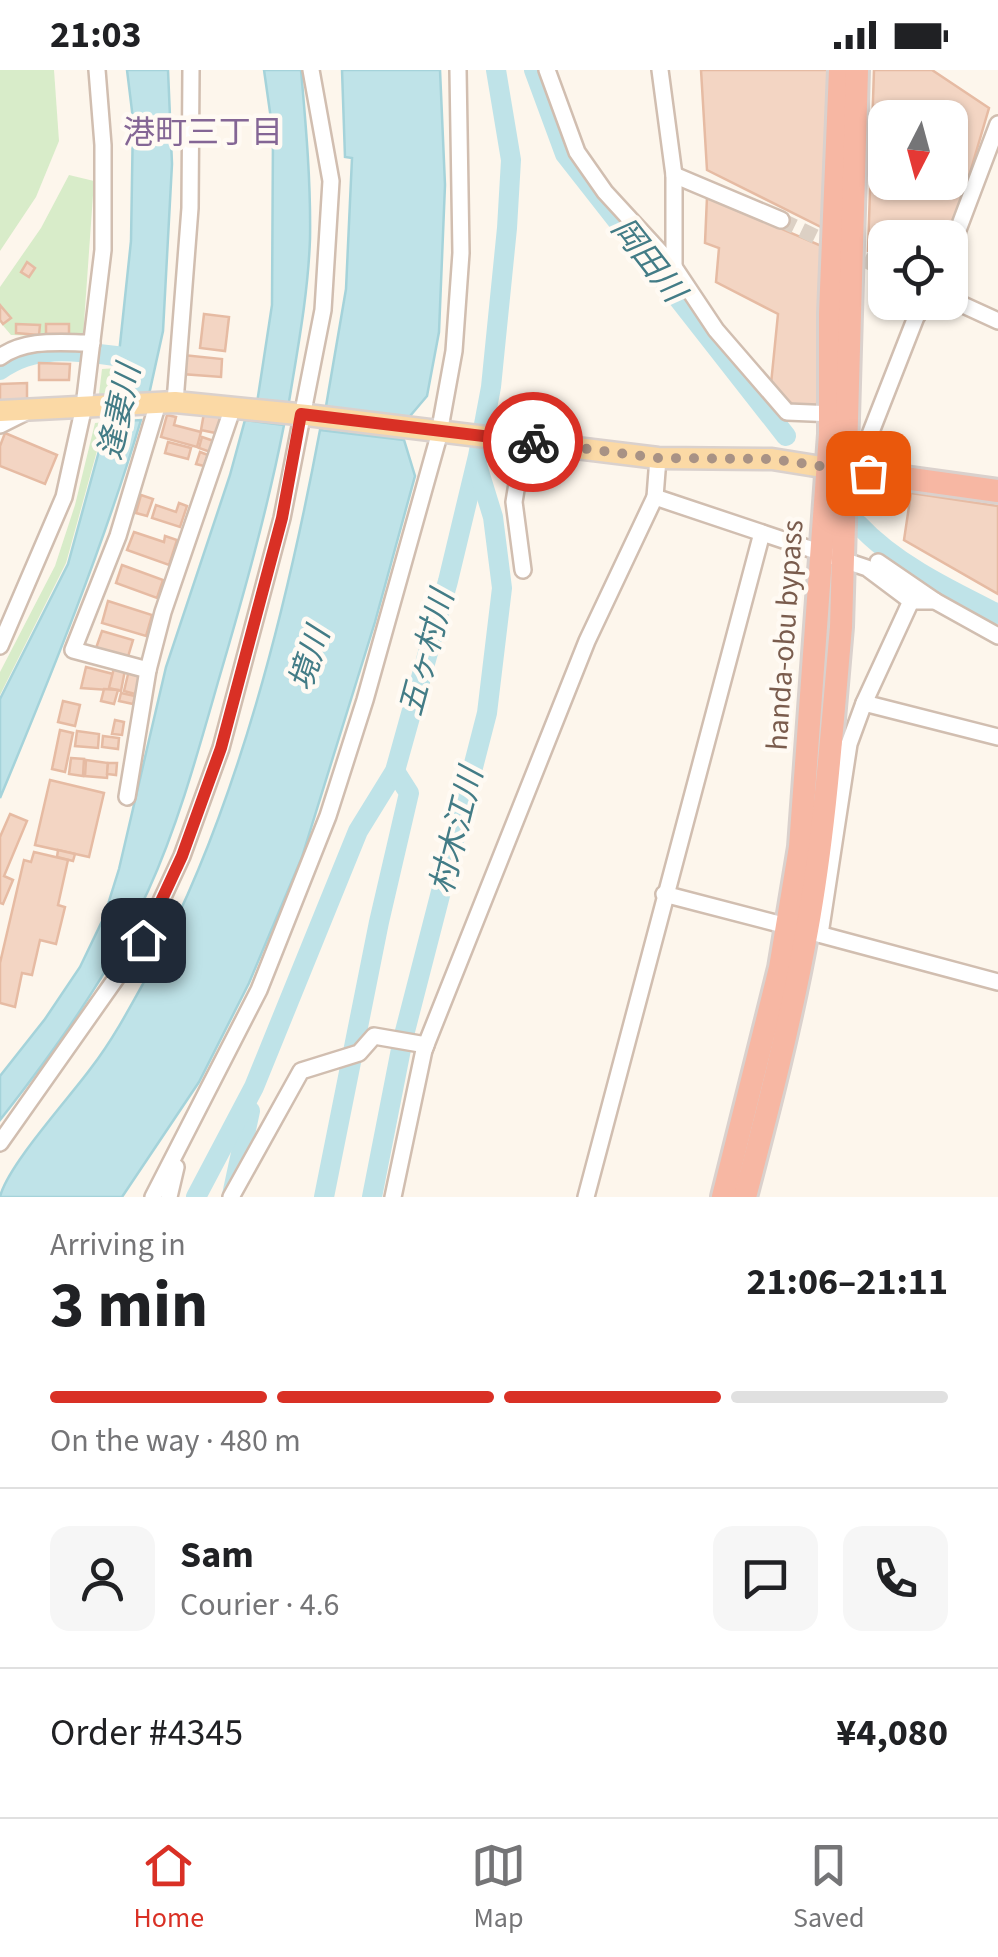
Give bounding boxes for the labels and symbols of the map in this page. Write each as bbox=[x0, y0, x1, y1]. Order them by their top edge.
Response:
north arrow bbox=[868, 100, 968, 200]
district label: 港町三丁目 bbox=[123, 110, 283, 156]
water label: 岡田川 bbox=[600, 208, 698, 314]
water label: 逢妻川 bbox=[88, 357, 153, 464]
courier bbox=[483, 392, 583, 492]
pin bbox=[826, 431, 911, 516]
street label: handa-obu bypass bbox=[755, 518, 815, 752]
water label: 五ヶ村川 bbox=[388, 582, 467, 721]
water label: 境川 bbox=[278, 619, 343, 697]
water label: 村木江川 bbox=[419, 760, 496, 899]
pin bbox=[101, 898, 186, 983]

